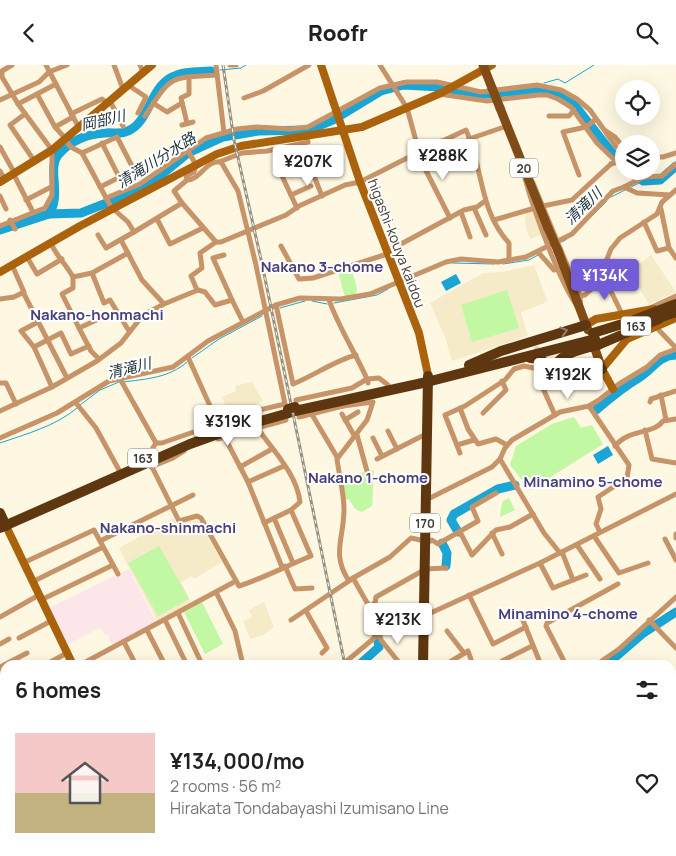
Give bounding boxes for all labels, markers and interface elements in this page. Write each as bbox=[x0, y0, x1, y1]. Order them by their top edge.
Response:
text: Roofr bbox=[308, 18, 368, 48]
icon: back bbox=[15, 19, 43, 47]
icon: search bbox=[633, 19, 661, 47]
map controls bbox=[615, 80, 660, 180]
button: locate bbox=[615, 80, 660, 125]
water label: 岡部川 bbox=[79, 104, 129, 135]
water label: 清滝川分水路 bbox=[112, 126, 201, 193]
button: layers bbox=[615, 135, 660, 180]
pin: ¥288K bbox=[408, 139, 478, 181]
text: ¥288K bbox=[418, 144, 468, 166]
pin: ¥207K bbox=[273, 145, 343, 187]
text: ¥207K bbox=[284, 150, 332, 172]
road number: 20 bbox=[510, 159, 538, 177]
street label: higashi-kouya kaidou bbox=[364, 176, 430, 310]
water label: 清滝川 bbox=[560, 181, 608, 229]
district label: Nakano 3-chome bbox=[261, 256, 383, 277]
pin: ¥134K bbox=[570, 259, 640, 301]
text: ¥134K bbox=[582, 264, 628, 286]
district label: Nakano-honmachi bbox=[30, 304, 164, 325]
road number: 163 bbox=[621, 317, 651, 335]
one-way arrow bbox=[559, 327, 568, 337]
water label: 清滝川 bbox=[105, 352, 155, 384]
pin: ¥192K bbox=[533, 357, 603, 400]
text: ¥192K bbox=[545, 363, 591, 385]
pin: ¥319K bbox=[193, 405, 263, 447]
text: ¥319K bbox=[205, 410, 251, 432]
road number: 163 bbox=[128, 448, 158, 467]
district label: Nakano 1-chome bbox=[308, 467, 428, 488]
district label: Minamino 5-chome bbox=[523, 471, 663, 492]
road number: 170 bbox=[410, 513, 440, 533]
district label: Nakano-shinmachi bbox=[100, 517, 236, 538]
pin: ¥213K bbox=[363, 603, 433, 645]
district label: Minamino 4-chome bbox=[498, 603, 638, 624]
text: ¥213K bbox=[375, 608, 421, 630]
text: 6 homes bbox=[15, 676, 101, 704]
icon: filters bbox=[633, 676, 661, 704]
text: ¥134,000/mo bbox=[170, 747, 305, 775]
icon: home bbox=[55, 753, 115, 813]
icon: heart bbox=[633, 769, 661, 797]
text: 2 rooms · 56 m² bbox=[170, 775, 281, 797]
text: Hirakata Tondabayashi Izumisano Line bbox=[170, 797, 449, 819]

